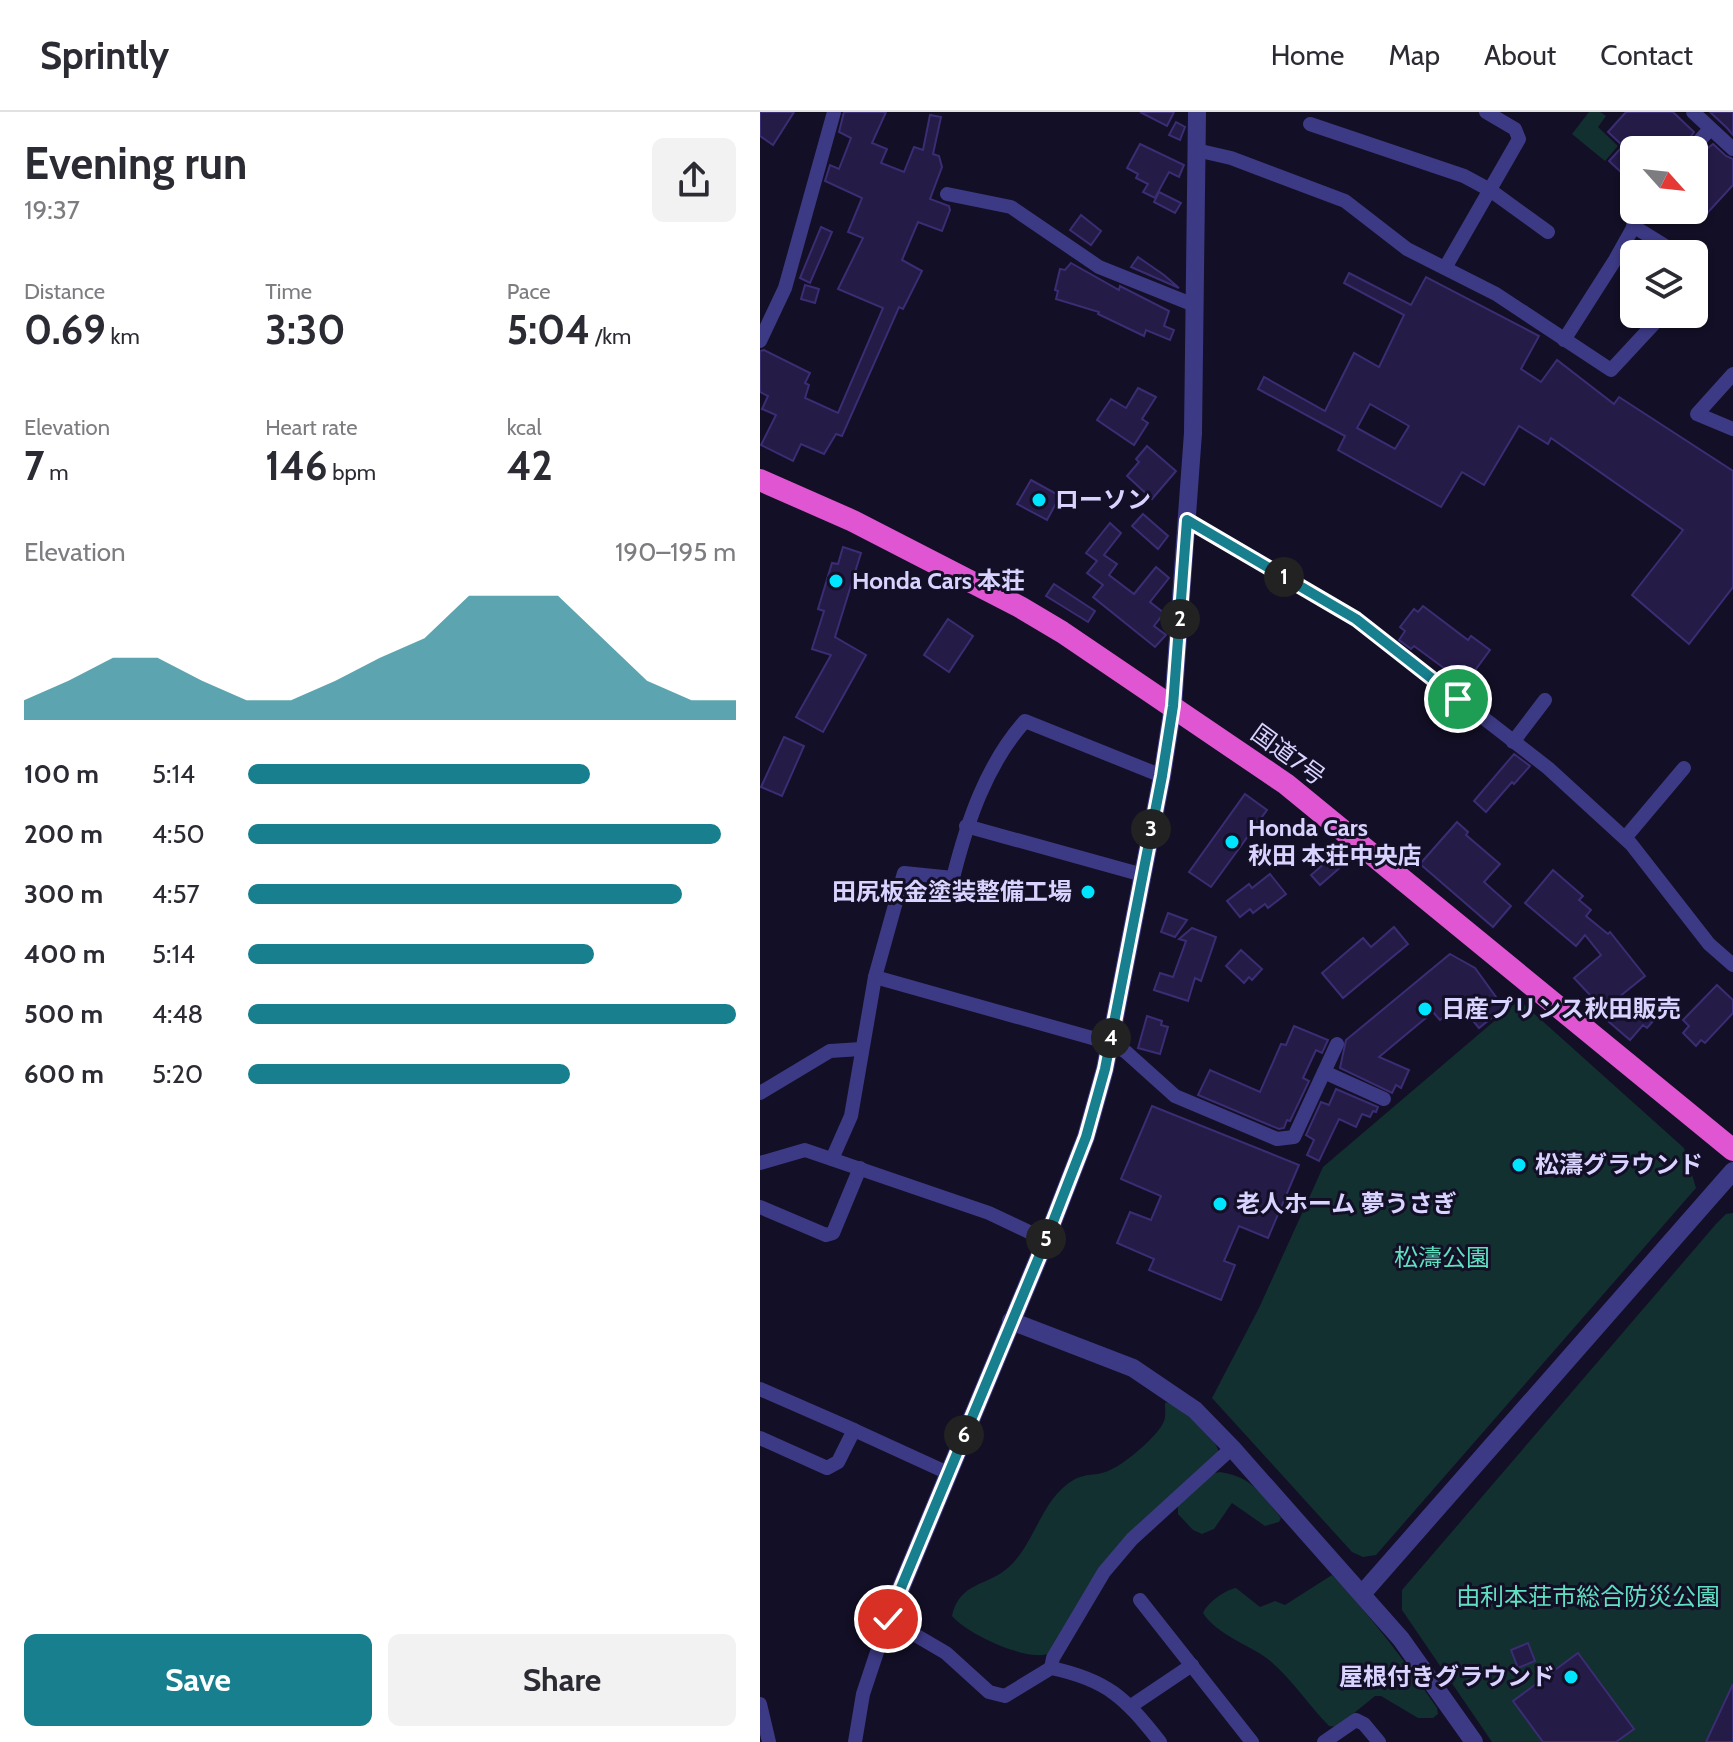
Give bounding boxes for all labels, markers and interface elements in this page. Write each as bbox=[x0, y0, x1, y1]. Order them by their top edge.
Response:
text: Sprintly bbox=[40, 32, 169, 79]
text: Home bbox=[1271, 38, 1344, 72]
text: Map bbox=[1388, 38, 1440, 72]
text: About bbox=[1484, 38, 1556, 72]
text: Contact bbox=[1600, 38, 1693, 72]
north arrow bbox=[1620, 136, 1708, 224]
map controls bbox=[1620, 136, 1708, 328]
text: Evening run bbox=[24, 137, 247, 190]
button: share bbox=[652, 138, 736, 222]
text: 19:37 bbox=[24, 194, 80, 226]
button: layers bbox=[1620, 240, 1708, 328]
text: Distance bbox=[24, 278, 105, 305]
text: Time bbox=[265, 278, 312, 305]
text: Pace bbox=[507, 278, 551, 305]
text: 0.69 bbox=[24, 305, 106, 354]
text: 3:30 bbox=[265, 305, 346, 354]
text: 5:04 bbox=[507, 305, 590, 354]
text: km bbox=[106, 323, 140, 350]
text: /km bbox=[590, 323, 631, 350]
text: Elevation bbox=[24, 414, 110, 441]
text: Heart rate bbox=[265, 414, 357, 441]
text: kcal bbox=[507, 414, 542, 441]
text: 7 bbox=[24, 441, 44, 490]
text: 146 bbox=[265, 441, 327, 490]
text: 42 bbox=[507, 441, 553, 490]
text: m bbox=[44, 459, 69, 486]
text: bpm bbox=[327, 459, 376, 486]
place label: ローソン bbox=[1055, 485, 1151, 514]
marker: ローソン bbox=[1030, 491, 1048, 509]
text: Elevation bbox=[24, 536, 126, 568]
text: 190–195 m bbox=[615, 536, 736, 568]
pin: 1 bbox=[1264, 557, 1304, 597]
text: 1 bbox=[1280, 563, 1288, 590]
place label: Honda Cars 本荘 bbox=[852, 566, 1025, 595]
marker: Honda Cars 本荘 bbox=[827, 572, 845, 590]
pin: 2 bbox=[1160, 599, 1200, 639]
text: 2 bbox=[1174, 605, 1186, 632]
pin bbox=[1424, 665, 1492, 733]
icon: arrive bbox=[1436, 677, 1480, 721]
street label: 国道7号 bbox=[1246, 718, 1331, 791]
text: 100 m bbox=[24, 758, 99, 790]
text: 5:14 bbox=[152, 758, 195, 790]
pin: 3 bbox=[1131, 809, 1171, 849]
place label: Honda Cars 秋田 本荘中央店 bbox=[1248, 813, 1421, 870]
text: 3 bbox=[1145, 815, 1157, 842]
text: 200 m bbox=[24, 818, 103, 850]
text: 4:50 bbox=[152, 818, 205, 850]
marker: Honda Cars 秋田 本荘中央店 bbox=[1223, 833, 1241, 851]
place label: 田尻板金塗装整備工場 bbox=[832, 877, 1072, 906]
text: 300 m bbox=[24, 878, 103, 910]
text: 4:57 bbox=[152, 878, 200, 910]
marker: 田尻板金塗装整備工場 bbox=[1079, 883, 1097, 901]
text: 400 m bbox=[24, 938, 105, 970]
text: 5:14 bbox=[152, 938, 195, 970]
place label: 日産プリンス秋田販売 bbox=[1441, 994, 1681, 1023]
text: 500 m bbox=[24, 998, 103, 1030]
text: 4:48 bbox=[152, 998, 203, 1030]
marker: 日産プリンス秋田販売 bbox=[1416, 1000, 1434, 1018]
pin: 4 bbox=[1091, 1018, 1131, 1058]
text: 4 bbox=[1104, 1024, 1118, 1051]
text: 600 m bbox=[24, 1058, 104, 1090]
text: 5:20 bbox=[152, 1058, 203, 1090]
place label: 松濤グラウンド bbox=[1535, 1150, 1703, 1179]
marker: 松濤グラウンド bbox=[1510, 1156, 1528, 1174]
place label: 老人ホーム 夢うさぎ bbox=[1236, 1189, 1457, 1218]
marker: 老人ホーム 夢うさぎ bbox=[1211, 1195, 1229, 1213]
pin: 5 bbox=[1026, 1219, 1066, 1259]
text: 5 bbox=[1040, 1225, 1052, 1252]
park label: 松濤公園 bbox=[1394, 1243, 1490, 1272]
pin: 6 bbox=[944, 1415, 984, 1455]
text: 6 bbox=[958, 1421, 970, 1448]
park label: 由利本荘市総合防災公園 bbox=[1456, 1582, 1720, 1611]
pin bbox=[854, 1585, 922, 1653]
icon: check bbox=[866, 1597, 910, 1641]
button: Save bbox=[24, 1634, 372, 1726]
button: Share bbox=[388, 1634, 736, 1726]
place label: 屋根付きグラウンド bbox=[1339, 1662, 1555, 1691]
marker: 屋根付きグラウンド bbox=[1562, 1668, 1580, 1686]

